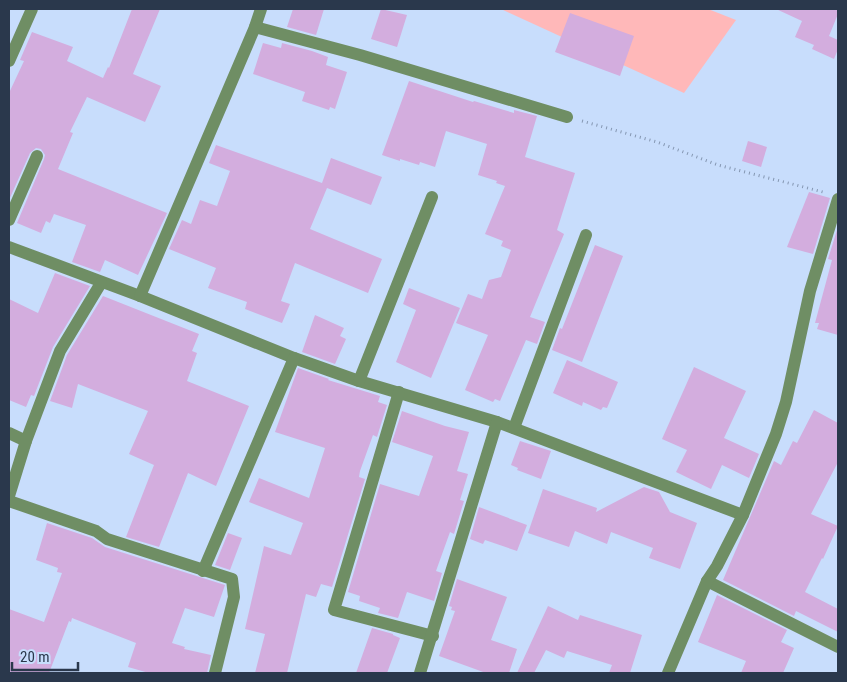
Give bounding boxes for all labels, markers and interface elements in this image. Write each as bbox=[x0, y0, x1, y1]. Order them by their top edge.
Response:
scale bar bbox=[12, 640, 79, 672]
text: 20 m bbox=[20, 648, 50, 666]

